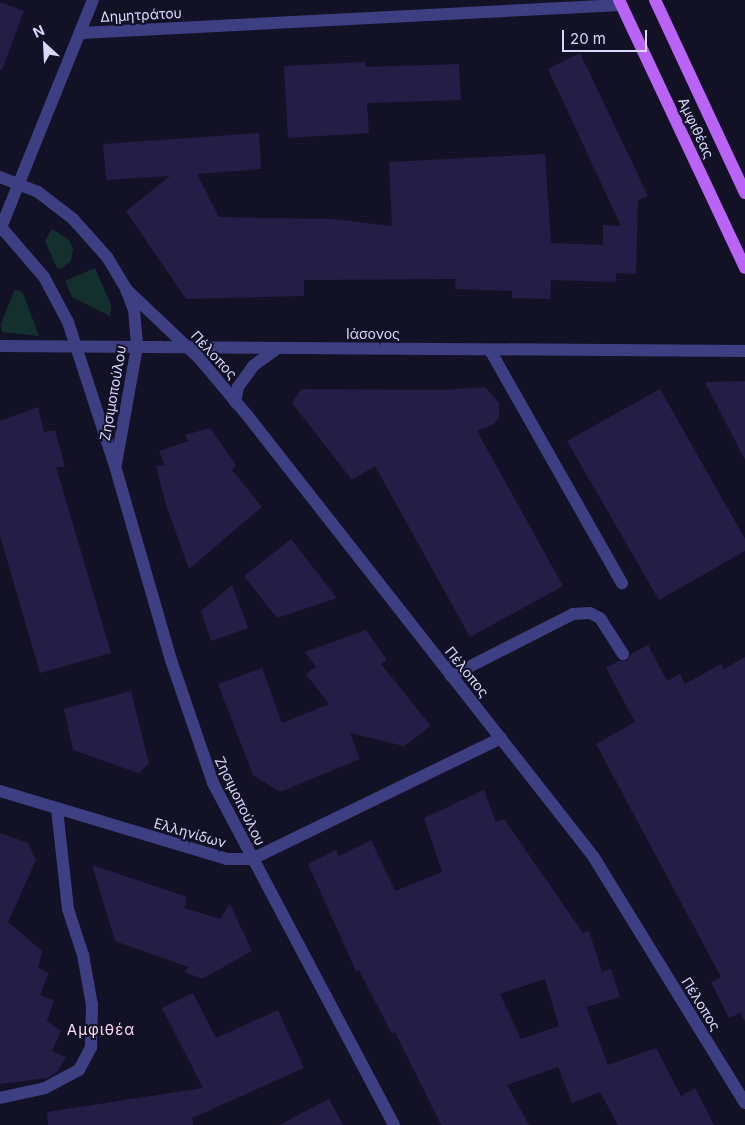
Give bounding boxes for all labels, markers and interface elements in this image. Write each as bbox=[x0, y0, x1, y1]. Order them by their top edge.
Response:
street label: Δημητράτου bbox=[100, 4, 182, 26]
north arrow bbox=[20, 20, 70, 70]
scale bar bbox=[565, 20, 650, 52]
text: N bbox=[30, 21, 47, 41]
text: 20 m bbox=[570, 29, 606, 48]
street label: Αμφιθέας bbox=[675, 95, 717, 161]
street label: Ιάσονος bbox=[346, 326, 400, 342]
street label: Πέλοπος bbox=[187, 327, 241, 383]
street label: Ζησιμοπούλου bbox=[96, 344, 130, 442]
street label: Πέλοπος bbox=[442, 643, 492, 701]
street label: Ζησιμοπούλου bbox=[211, 754, 269, 848]
street label: Ελληνίδων bbox=[152, 815, 228, 851]
street label: Πέλοπος bbox=[678, 974, 724, 1034]
district label: Αμφιθέα bbox=[66, 1021, 136, 1039]

